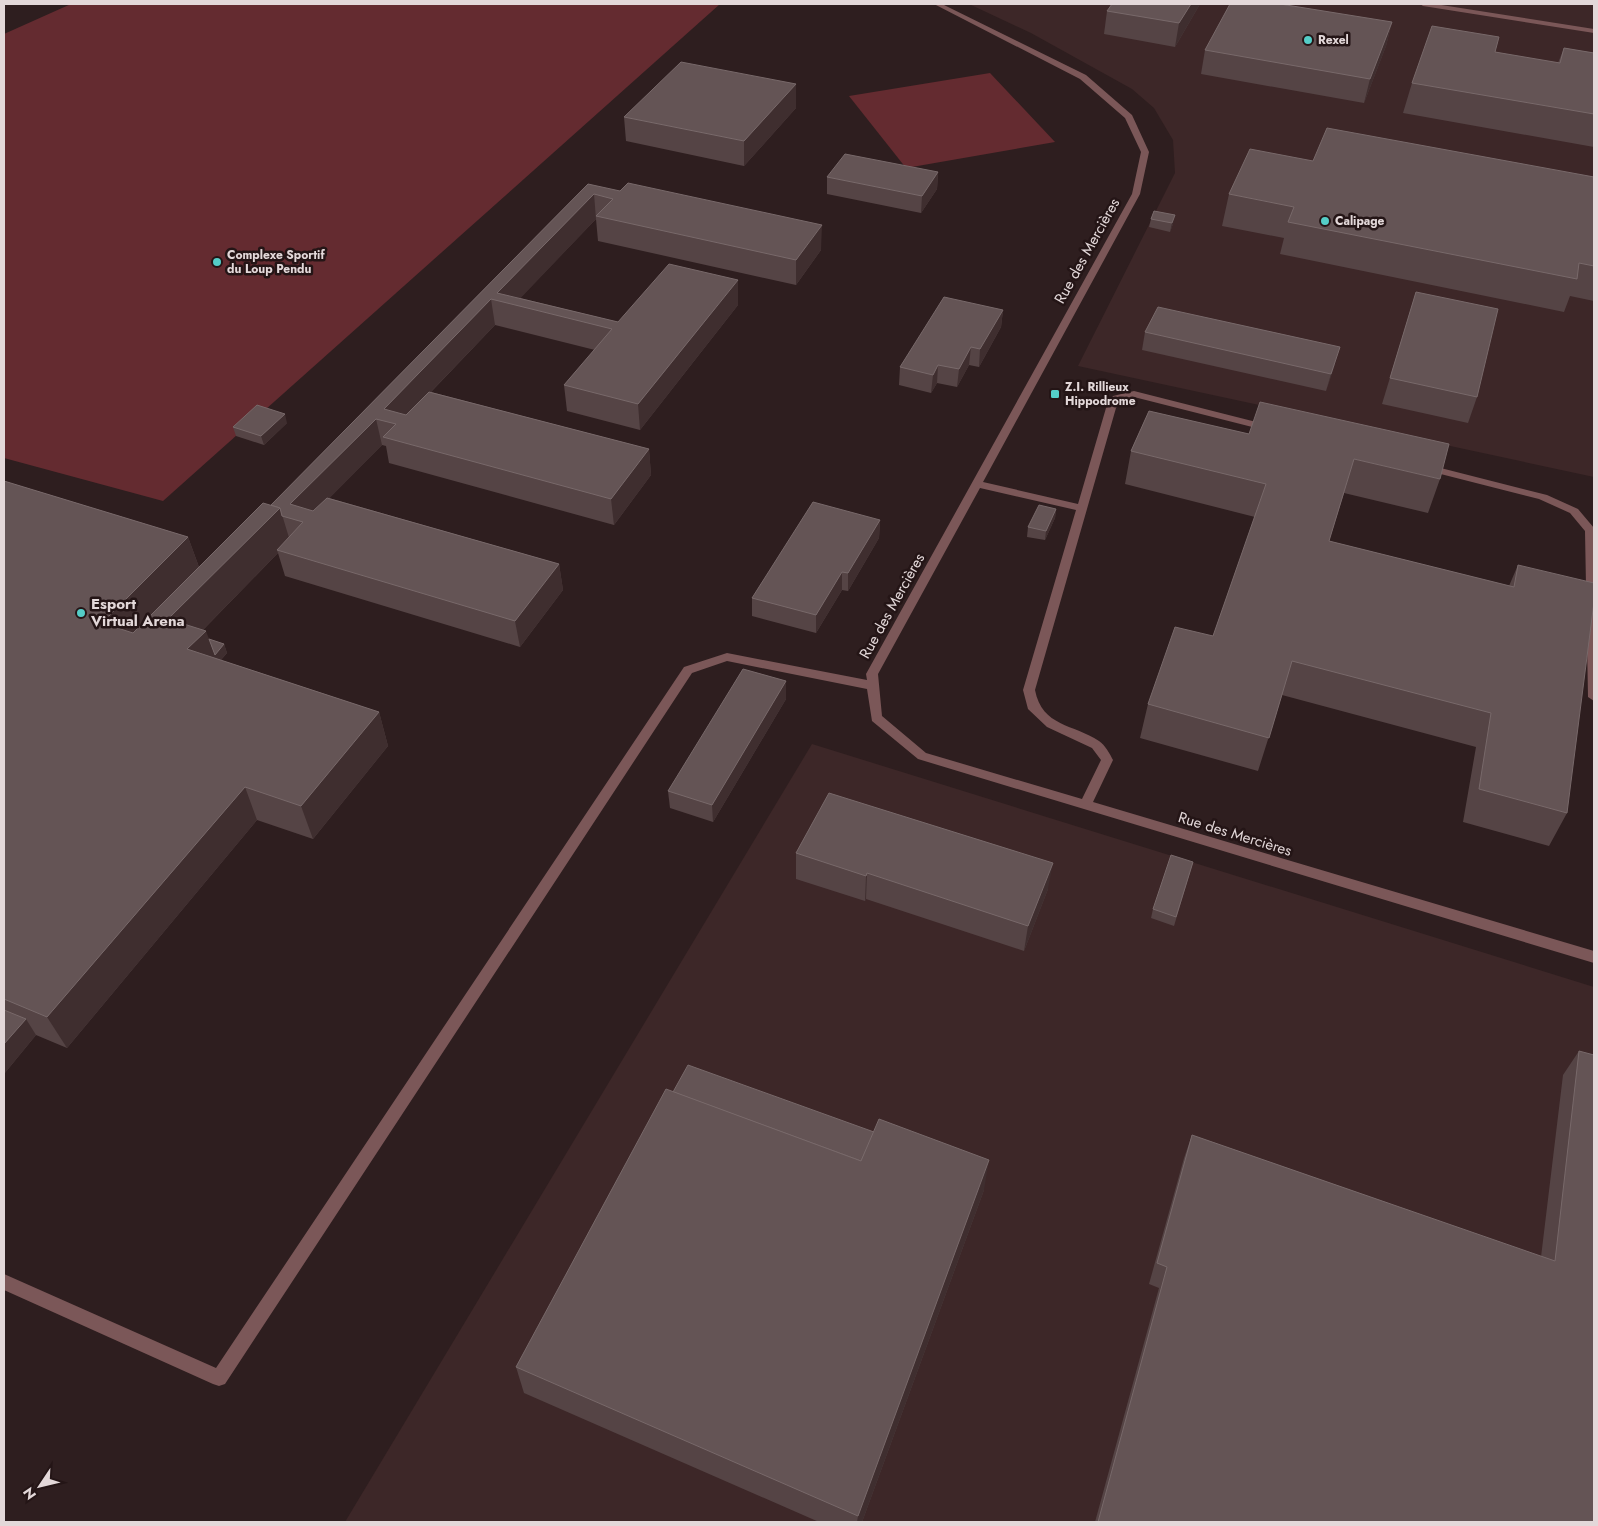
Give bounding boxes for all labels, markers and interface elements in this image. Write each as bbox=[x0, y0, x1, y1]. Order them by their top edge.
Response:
place label: Rexel bbox=[1318, 31, 1349, 49]
marker: Rexel bbox=[1302, 34, 1314, 46]
street label: Rue des Mercières bbox=[1049, 194, 1125, 308]
place label: Calipage bbox=[1335, 212, 1385, 230]
marker: Calipage bbox=[1319, 215, 1331, 227]
place label: Complexe Sportif du Loup Pendu bbox=[227, 246, 325, 278]
marker: Complexe Sportif du Loup Pendu bbox=[211, 256, 223, 268]
place label: Z.I. Rillieux Hippodrome bbox=[1065, 378, 1136, 410]
marker: Z.I. Rillieux Hippodrome bbox=[1049, 388, 1061, 400]
street label: Rue des Mercières bbox=[854, 549, 930, 663]
place label: Esport Virtual Arena bbox=[90, 593, 185, 632]
marker: Esport Virtual Arena bbox=[75, 607, 87, 619]
street label: Rue des Mercières bbox=[1176, 806, 1294, 862]
north arrow bbox=[15, 1461, 65, 1511]
text: N bbox=[18, 1483, 41, 1504]

